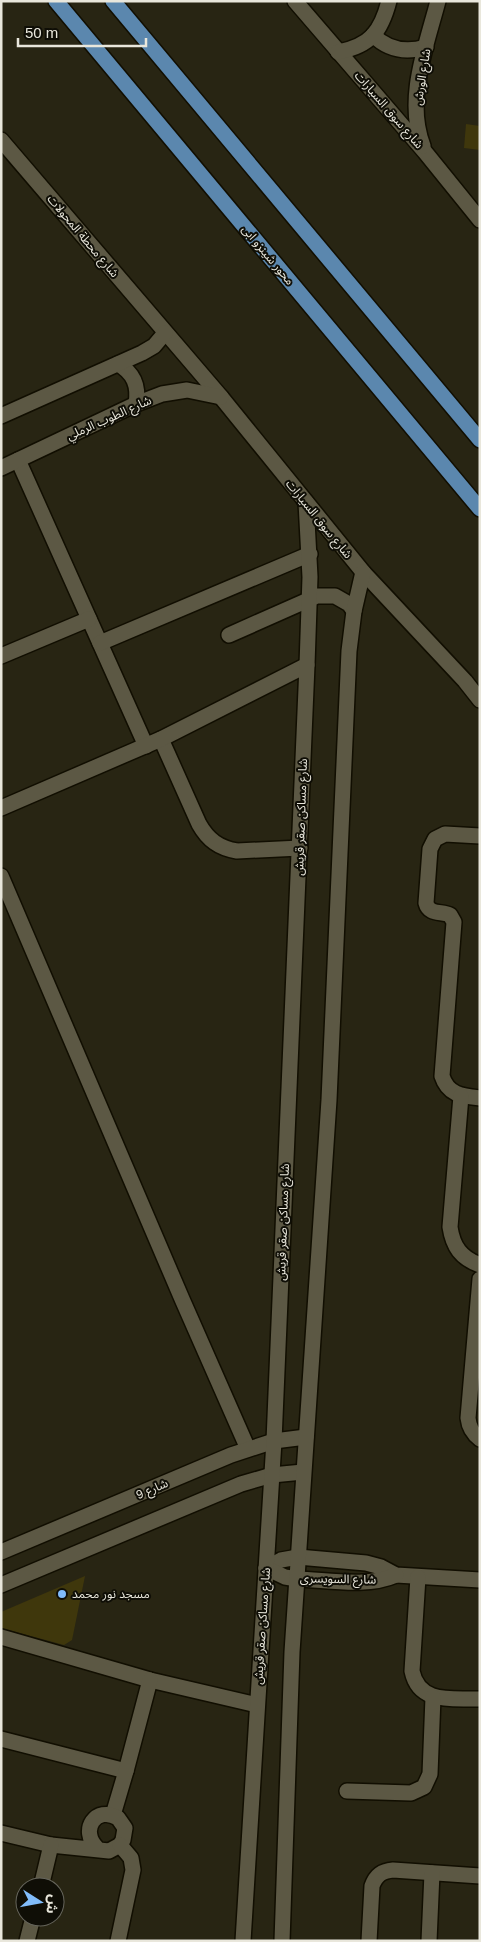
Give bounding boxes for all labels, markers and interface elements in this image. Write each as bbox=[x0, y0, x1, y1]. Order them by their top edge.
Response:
scale bar bbox=[18, 15, 145, 47]
text: 50 m bbox=[25, 24, 58, 41]
street label: شارع الورش bbox=[411, 48, 435, 107]
street label: شارع سوق السيارات bbox=[350, 69, 426, 153]
street label: شارع محطة المحولات bbox=[43, 192, 122, 281]
street label: محور شينزو ابى bbox=[239, 222, 297, 288]
street label: شارع الطوب الرملي bbox=[65, 393, 155, 445]
street label: شارع سوق السيارات bbox=[281, 477, 355, 563]
street label: شارع مساكن صقر قريش bbox=[292, 758, 312, 876]
street label: شارع مساكن صقر قريش bbox=[274, 1163, 294, 1281]
street label: شارع 9 bbox=[134, 1476, 171, 1504]
street label: شارع مساكن صقر قريش bbox=[251, 1567, 275, 1685]
street label: شارع السويسرى bbox=[300, 1571, 376, 1589]
place label: مسجد نور محمد bbox=[72, 1587, 150, 1601]
marker: مسجد نور محمد bbox=[56, 1588, 68, 1600]
north arrow bbox=[15, 1877, 65, 1927]
text: ش bbox=[43, 1894, 62, 1915]

